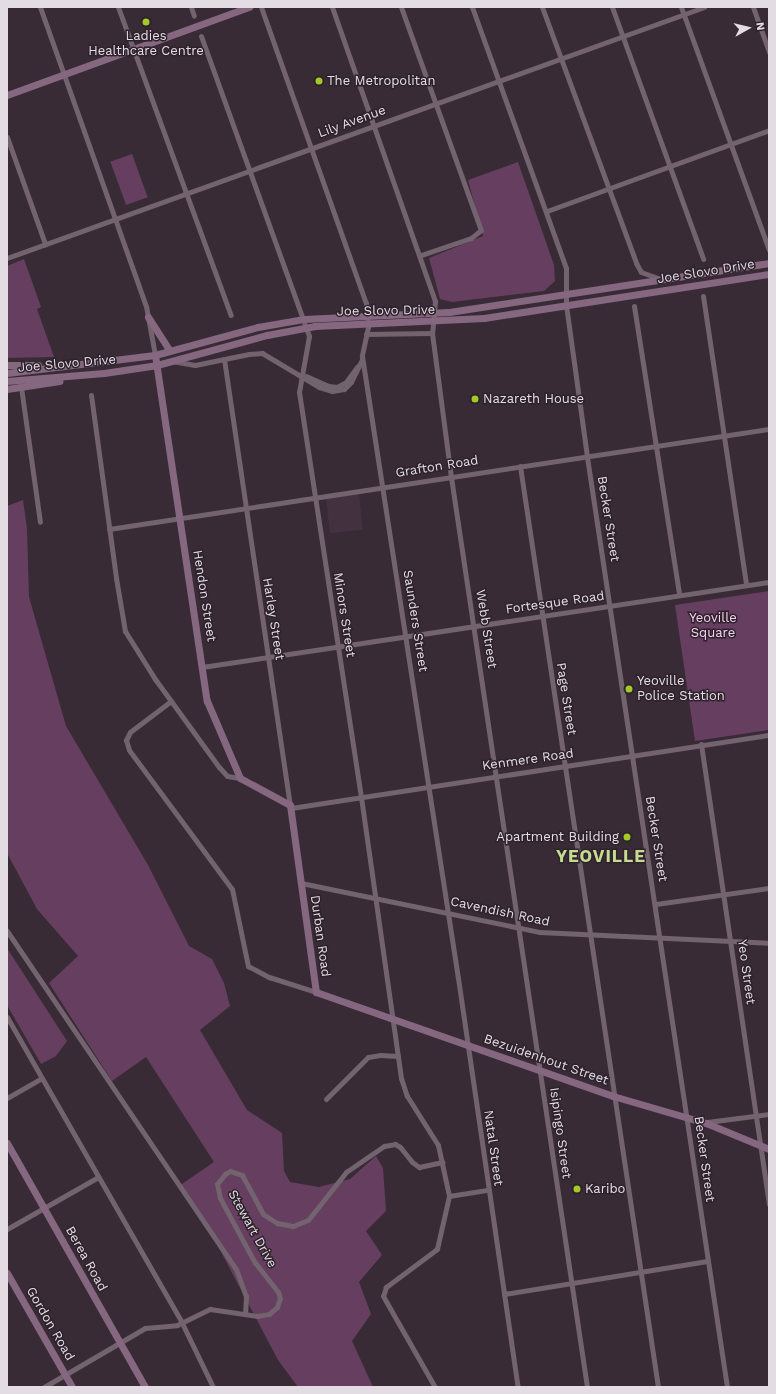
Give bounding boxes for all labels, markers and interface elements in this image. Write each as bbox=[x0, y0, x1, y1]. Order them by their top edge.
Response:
north arrow bbox=[728, 8, 768, 48]
marker: Ladies Healthcare Centre bbox=[140, 16, 152, 28]
text: N bbox=[753, 21, 767, 31]
place label: Ladies Healthcare Centre bbox=[88, 29, 204, 60]
place label: The Metropolitan bbox=[327, 73, 435, 89]
marker: The Metropolitan bbox=[314, 76, 324, 86]
street label: Lily Avenue bbox=[316, 102, 388, 142]
street label: Joe Slovo Drive bbox=[656, 257, 756, 287]
street label: Joe Slovo Drive bbox=[337, 302, 435, 320]
street label: Joe Slovo Drive bbox=[17, 352, 117, 376]
place label: Nazareth House bbox=[483, 391, 584, 407]
marker: Nazareth House bbox=[470, 394, 480, 404]
street label: Grafton Road bbox=[394, 453, 480, 481]
street label: Becker Street bbox=[594, 475, 622, 563]
street label: Hendon Street bbox=[189, 549, 219, 643]
street label: Saunders Street bbox=[399, 569, 431, 673]
street label: Minors Street bbox=[330, 571, 358, 659]
street label: Harley Street bbox=[259, 577, 287, 661]
street label: Fortesque Road bbox=[505, 588, 605, 618]
street label: Webb Street bbox=[472, 589, 500, 669]
park label: Yeoville Square bbox=[689, 611, 737, 642]
street label: Page Street bbox=[553, 662, 579, 736]
place label: Yeoville Police Station bbox=[637, 674, 725, 705]
marker: Yeoville Police Station bbox=[624, 684, 634, 694]
street label: Kenmere Road bbox=[481, 746, 575, 774]
street label: Becker Street bbox=[642, 795, 670, 883]
place label: Apartment Building bbox=[496, 829, 619, 845]
marker: Apartment Building bbox=[622, 832, 632, 842]
district label: YEOVILLE bbox=[556, 847, 646, 867]
street label: Durban Road bbox=[307, 894, 333, 978]
street label: Cavendish Road bbox=[449, 894, 551, 930]
street label: Yeo Street bbox=[734, 939, 758, 1005]
street label: Bezuidenhout Street bbox=[482, 1031, 610, 1089]
street label: Isipingo Street bbox=[546, 1086, 574, 1180]
street label: Natal Street bbox=[480, 1109, 506, 1187]
street label: Becker Street bbox=[690, 1115, 718, 1203]
place label: Karibo bbox=[585, 1181, 625, 1197]
marker: Karibo bbox=[572, 1184, 582, 1194]
street label: Stewart Drive bbox=[224, 1187, 280, 1271]
street label: Berea Road bbox=[62, 1224, 110, 1294]
street label: Gordon Road bbox=[23, 1284, 77, 1364]

